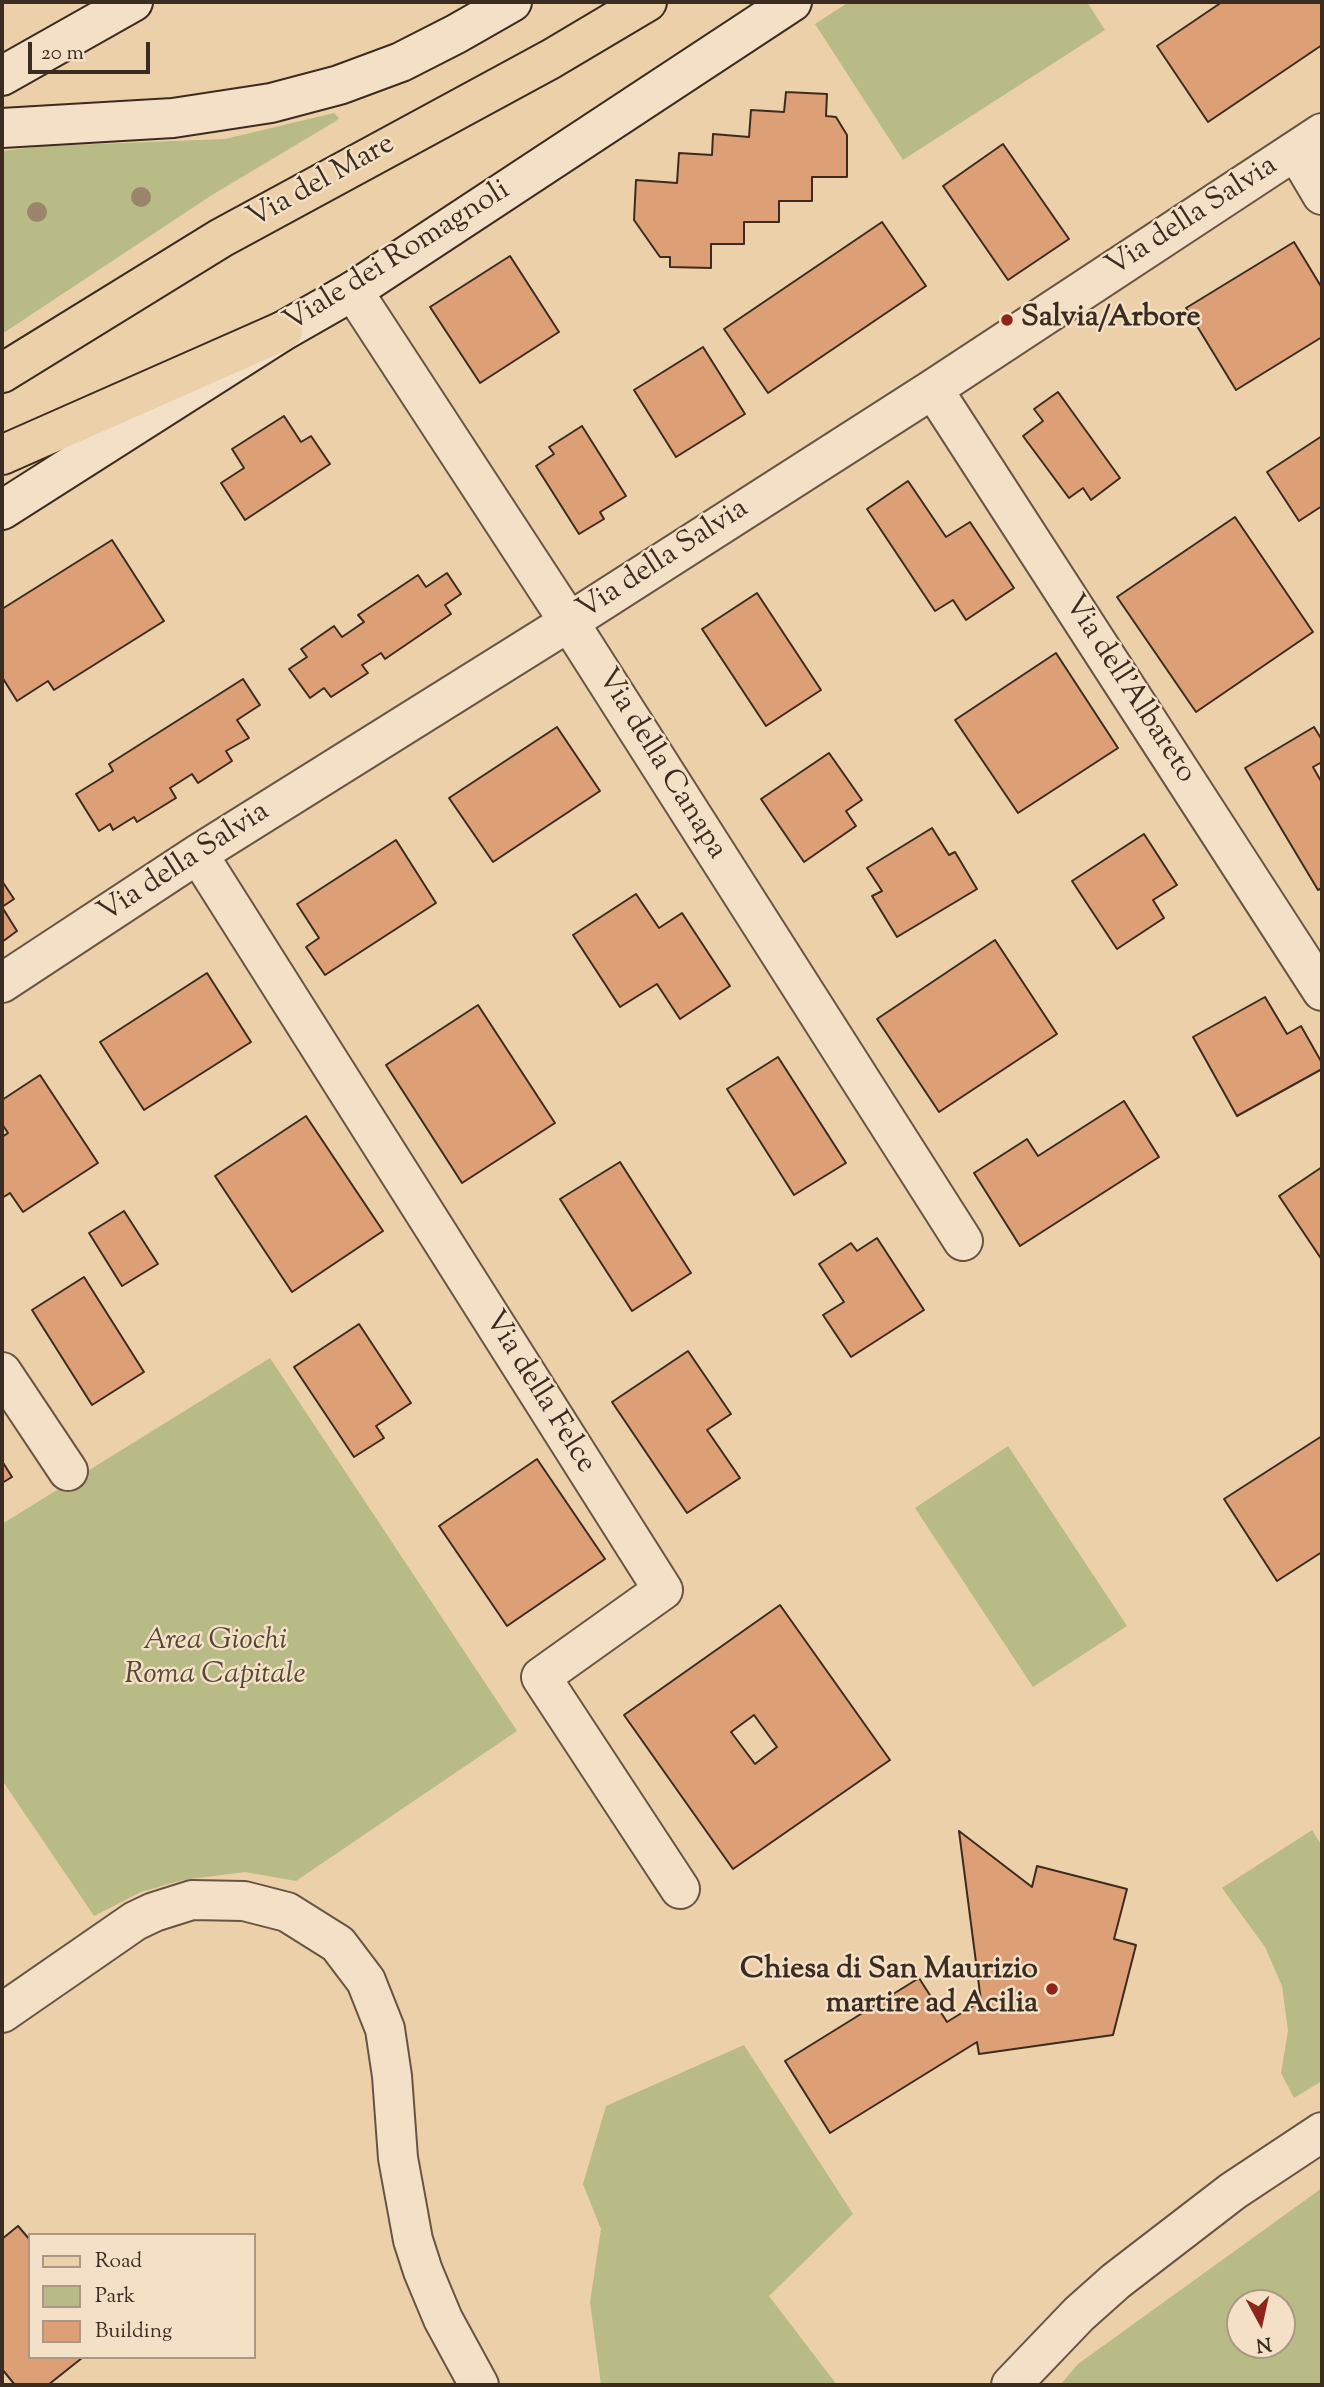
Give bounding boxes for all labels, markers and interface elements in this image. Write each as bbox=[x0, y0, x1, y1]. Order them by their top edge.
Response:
scale bar bbox=[32, 28, 154, 72]
text: 20 m bbox=[41, 39, 84, 69]
street label: Via del Mare bbox=[242, 128, 402, 238]
street label: Via della Salvia bbox=[1101, 149, 1285, 287]
street label: Viale dei Romagnoli bbox=[279, 174, 517, 342]
place label: Salvia/Arbore bbox=[1021, 302, 1201, 338]
marker: Salvia/Arbore bbox=[999, 312, 1015, 328]
street label: Via della Salvia bbox=[572, 492, 756, 630]
street label: Via dell'Albareto bbox=[1054, 589, 1202, 791]
street label: Via della Canapa bbox=[587, 663, 733, 867]
street label: Via della Salvia bbox=[93, 795, 277, 933]
street label: Via della Felce bbox=[474, 1305, 602, 1481]
park label: Area Giochi Roma Capitale bbox=[124, 1625, 306, 1696]
place label: Chiesa di San Maurizio martire ad Acilia bbox=[740, 1954, 1038, 2024]
marker: Chiesa di San Maurizio martire ad Acilia bbox=[1044, 1981, 1060, 1997]
legend bbox=[28, 2233, 256, 2359]
text: Road bbox=[95, 2247, 142, 2277]
text: Park bbox=[95, 2282, 135, 2312]
north arrow bbox=[1226, 2289, 1296, 2359]
text: Building bbox=[95, 2317, 172, 2347]
text: N bbox=[1254, 2329, 1273, 2358]

